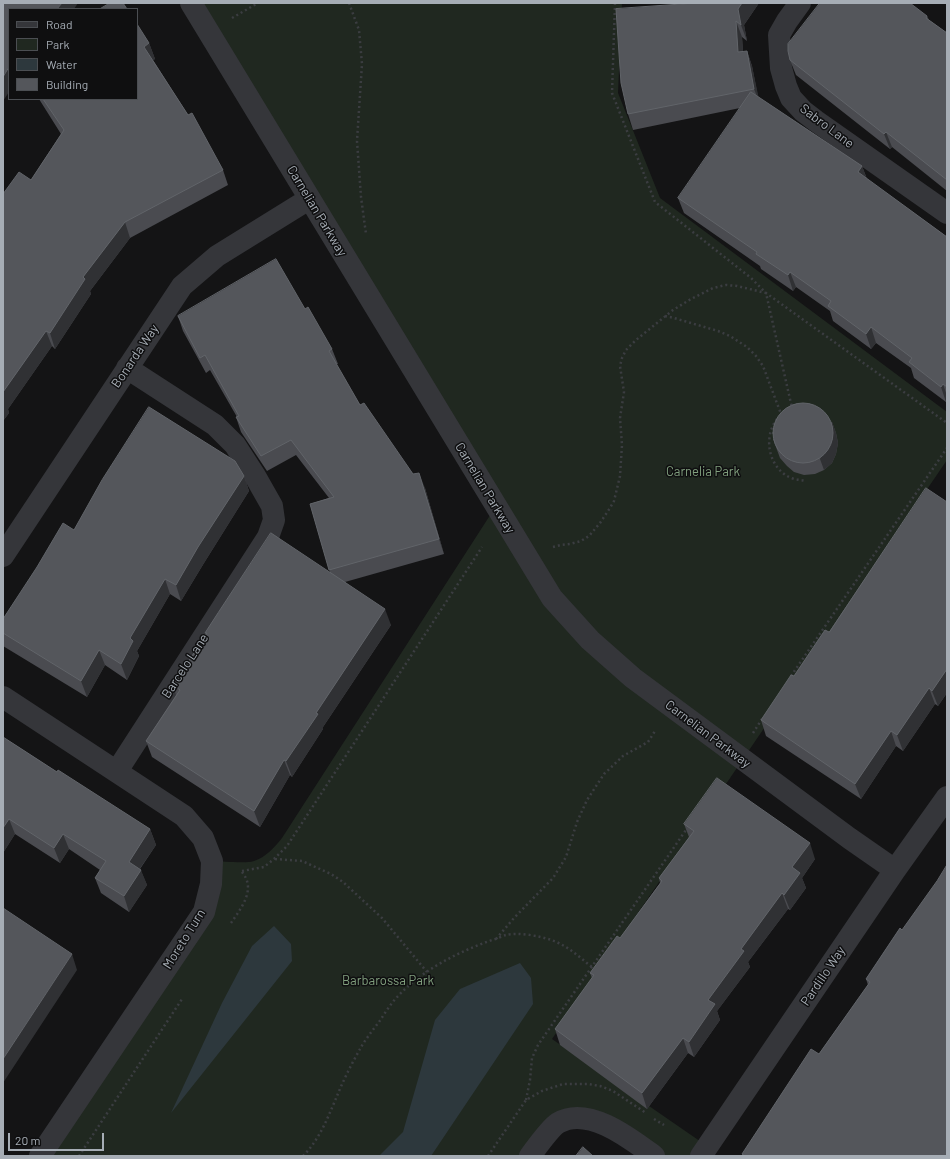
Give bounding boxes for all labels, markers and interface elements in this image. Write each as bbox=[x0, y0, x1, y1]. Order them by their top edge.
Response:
legend bbox=[8, 8, 138, 100]
text: Road bbox=[46, 17, 73, 31]
text: Park bbox=[46, 37, 70, 51]
text: Water bbox=[46, 57, 77, 71]
text: Building bbox=[46, 77, 88, 91]
street label: Sabro Lane bbox=[797, 101, 857, 151]
street label: Carnelian Parkway bbox=[284, 163, 350, 259]
street label: Bonarda Way bbox=[108, 321, 162, 391]
street label: Carnelian Parkway bbox=[452, 440, 518, 536]
park label: Carnelia Park bbox=[666, 464, 740, 480]
street label: Barcelo Lane bbox=[158, 631, 212, 701]
street label: Carnelian Parkway bbox=[662, 697, 754, 771]
street label: Moreto Turn bbox=[159, 906, 209, 972]
street label: Pardillo Way bbox=[797, 943, 849, 1009]
park label: Barbarossa Park bbox=[342, 973, 434, 989]
scale bar bbox=[10, 1125, 106, 1151]
text: 20 m bbox=[15, 1133, 41, 1147]

